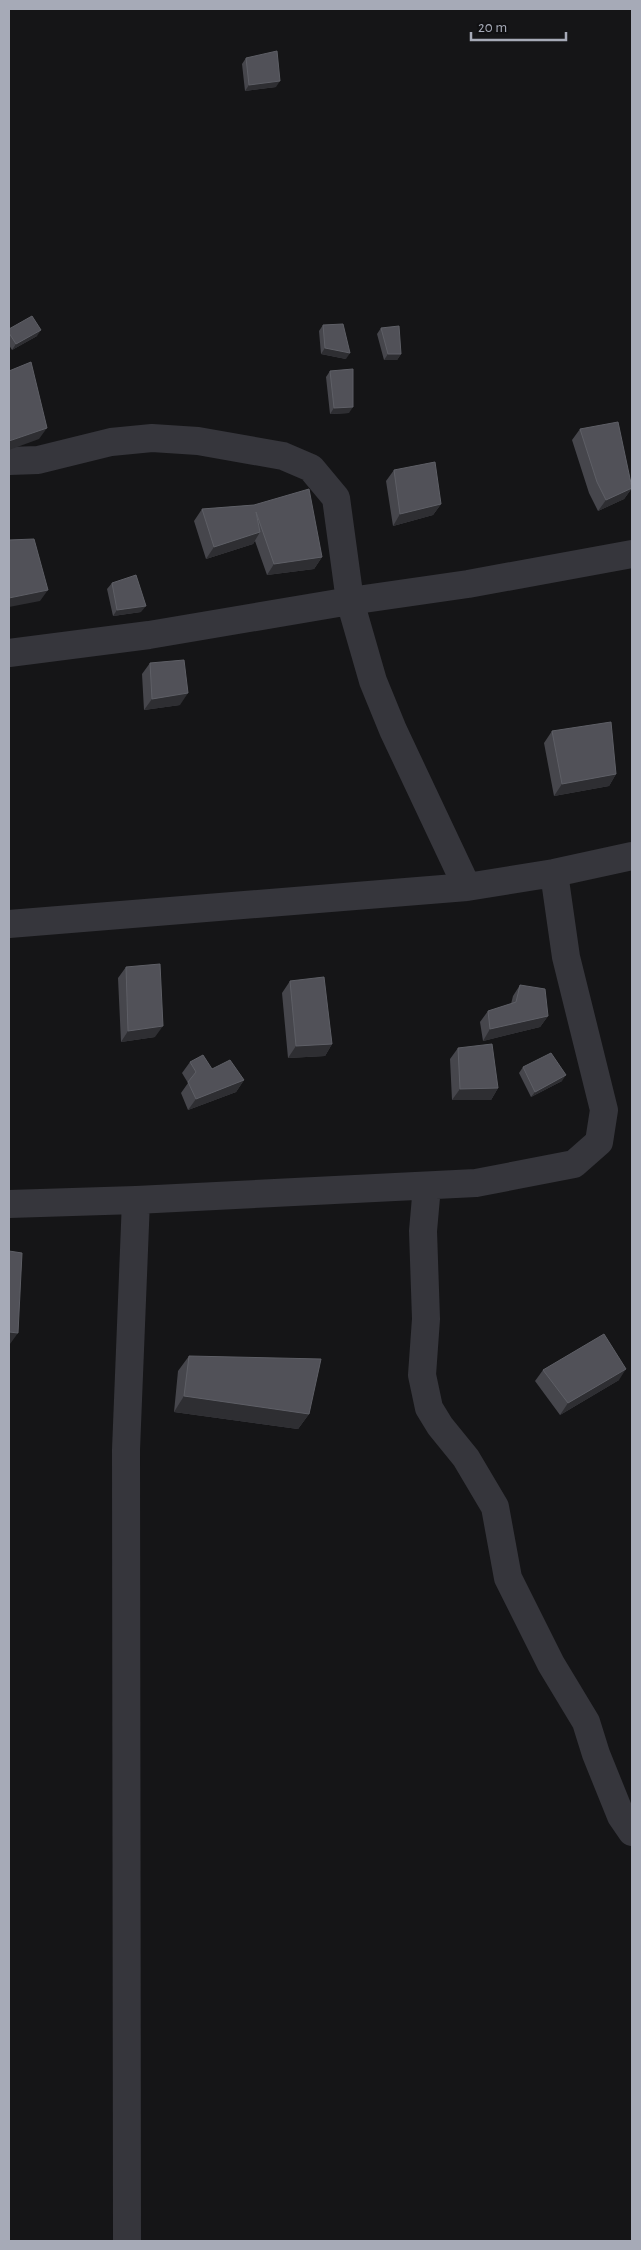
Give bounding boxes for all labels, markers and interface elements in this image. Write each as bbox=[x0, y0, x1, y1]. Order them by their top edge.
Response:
scale bar bbox=[471, 10, 566, 42]
text: 20 m bbox=[478, 20, 507, 35]

